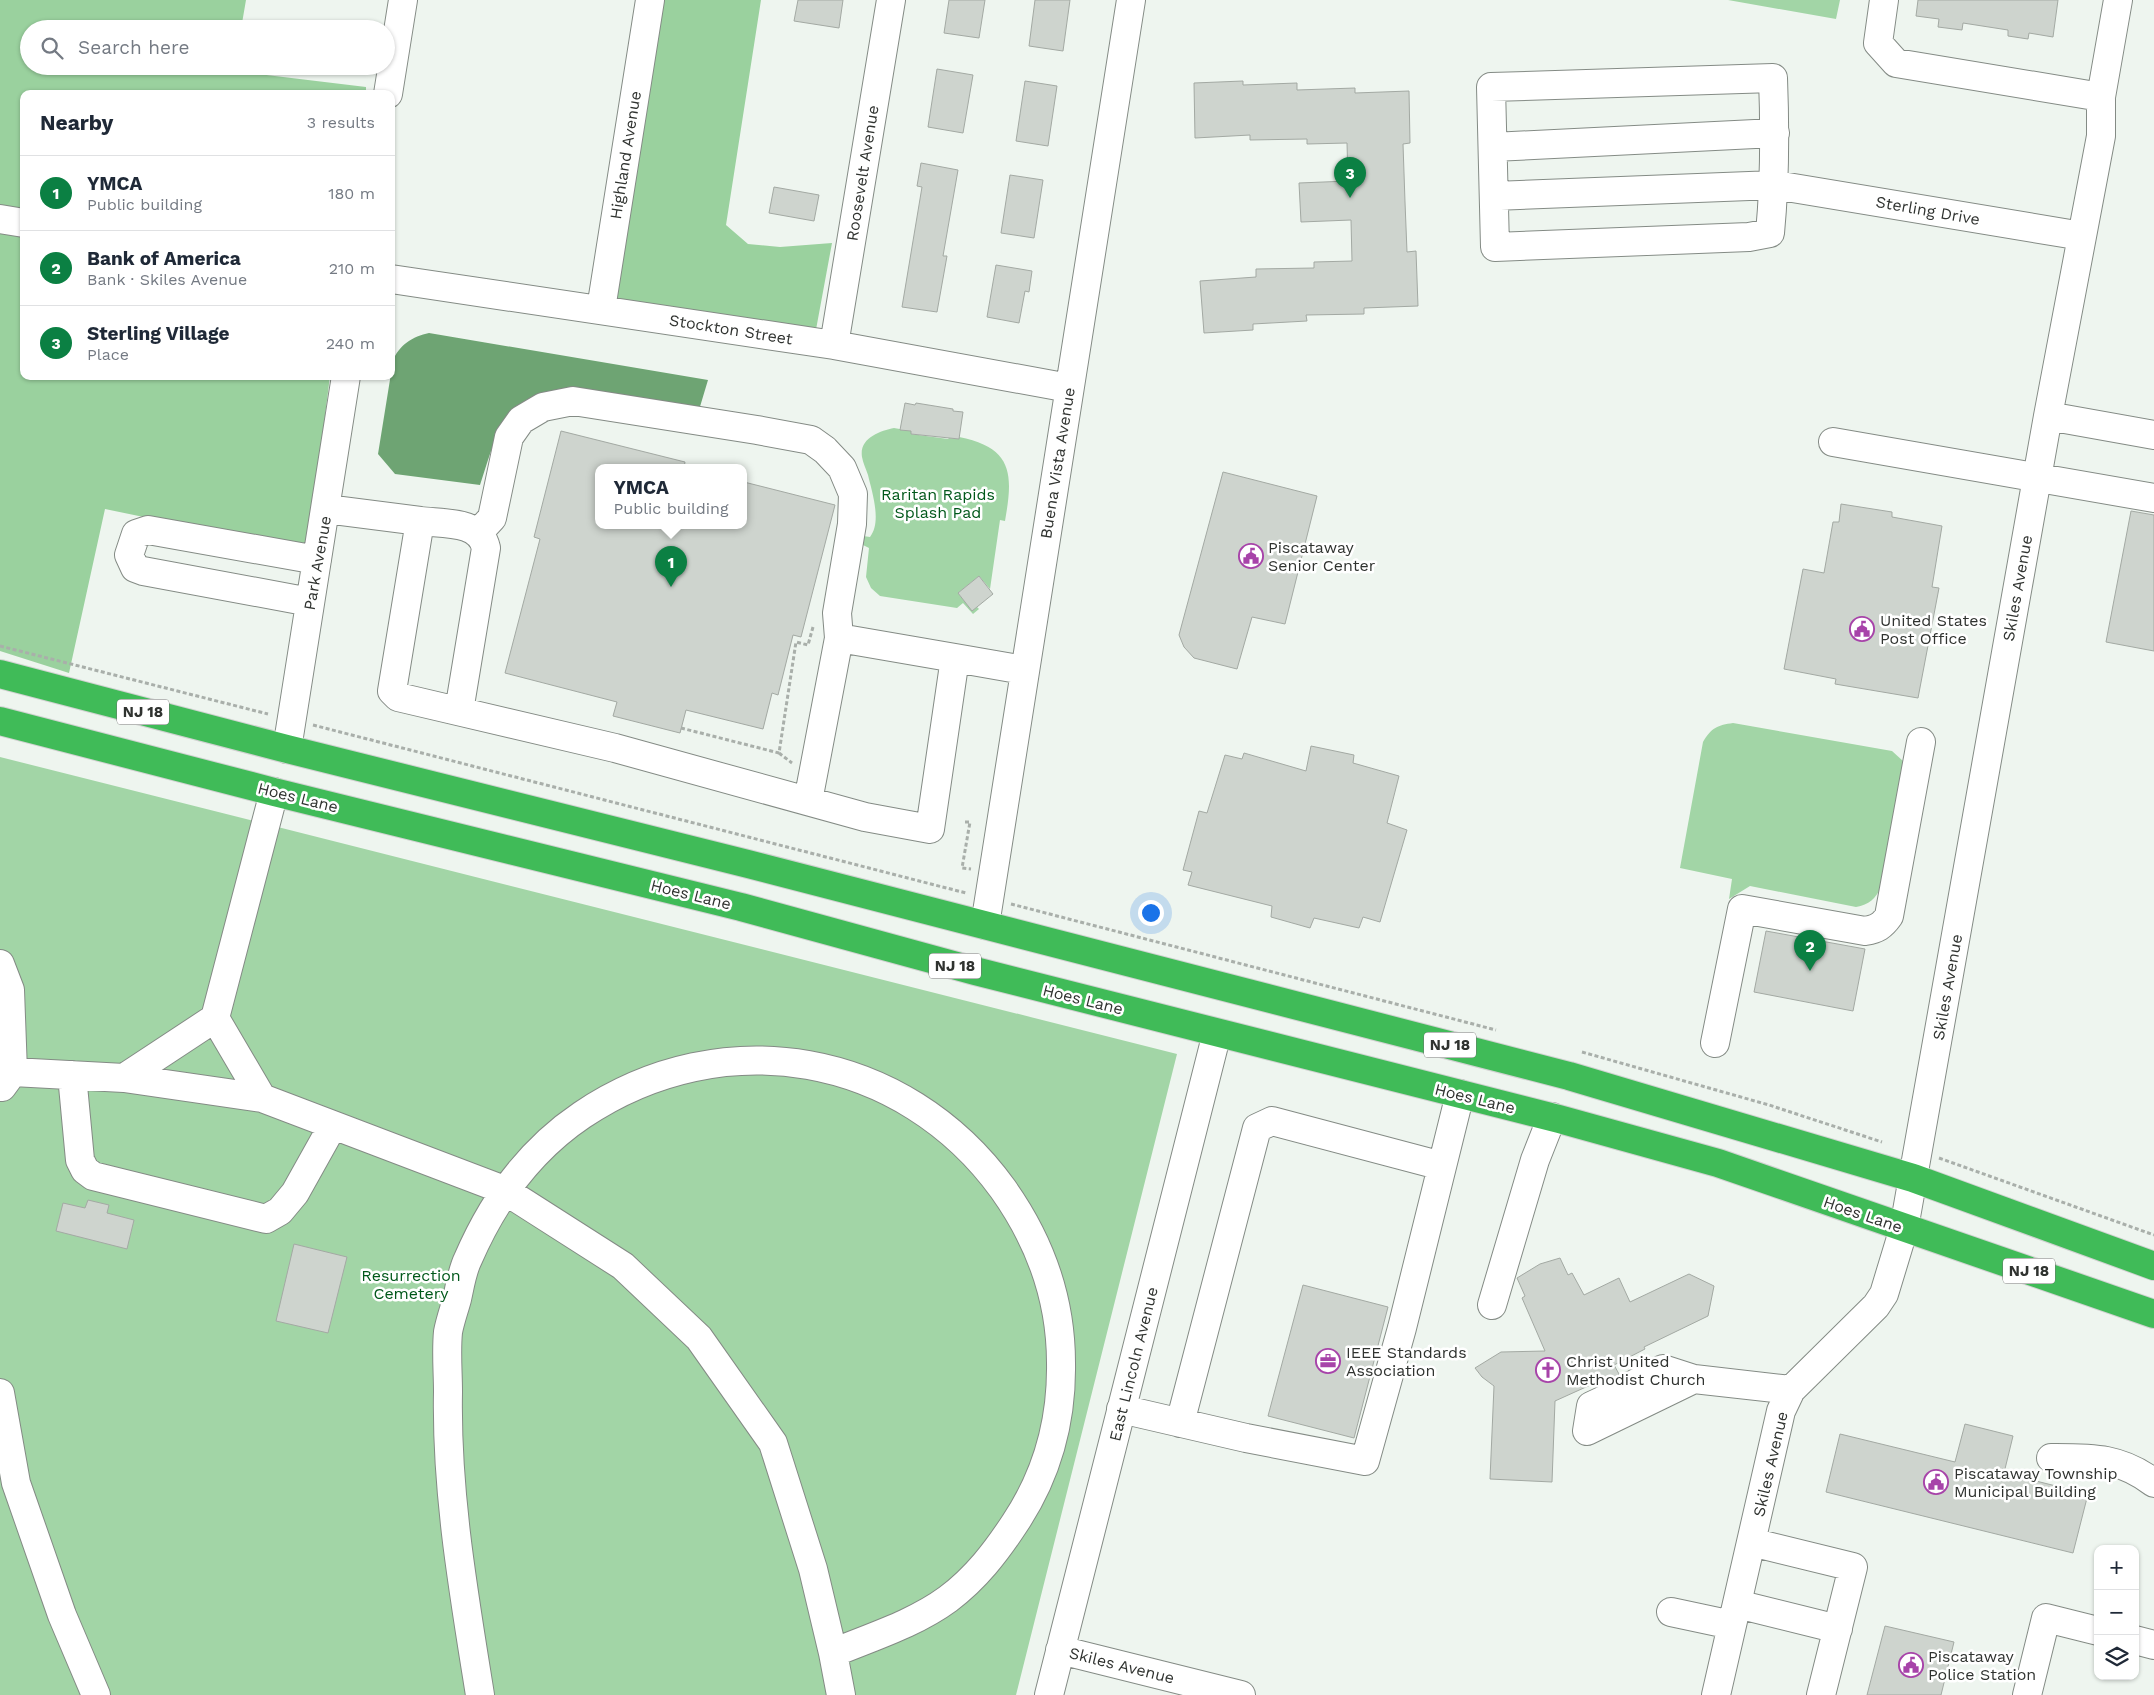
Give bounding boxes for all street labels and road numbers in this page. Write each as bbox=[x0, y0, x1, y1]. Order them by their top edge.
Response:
street label: Highland Avenue bbox=[606, 90, 645, 221]
street label: Roosevelt Avenue bbox=[842, 104, 883, 242]
street label: Sterling Drive bbox=[1874, 192, 1982, 229]
street label: Stockton Street bbox=[668, 310, 794, 349]
street label: Buena Vista Avenue bbox=[1036, 386, 1079, 540]
street label: Park Avenue bbox=[300, 514, 335, 612]
street label: Skiles Avenue bbox=[1999, 533, 2036, 643]
road number: NJ 18 bbox=[117, 700, 169, 724]
street label: Hoes Lane bbox=[256, 778, 340, 817]
street label: Hoes Lane bbox=[649, 875, 733, 914]
street label: Skiles Avenue bbox=[1929, 932, 1966, 1042]
road number: NJ 18 bbox=[929, 954, 981, 978]
street label: Hoes Lane bbox=[1041, 980, 1125, 1019]
road number: NJ 18 bbox=[1424, 1032, 1476, 1058]
street label: Hoes Lane bbox=[1433, 1079, 1517, 1118]
street label: Hoes Lane bbox=[1821, 1192, 1905, 1237]
road number: NJ 18 bbox=[2003, 1258, 2055, 1284]
street label: East Lincoln Avenue bbox=[1105, 1285, 1162, 1443]
street label: Skiles Avenue bbox=[1749, 1410, 1792, 1519]
street label: Skiles Avenue bbox=[1067, 1643, 1176, 1688]

